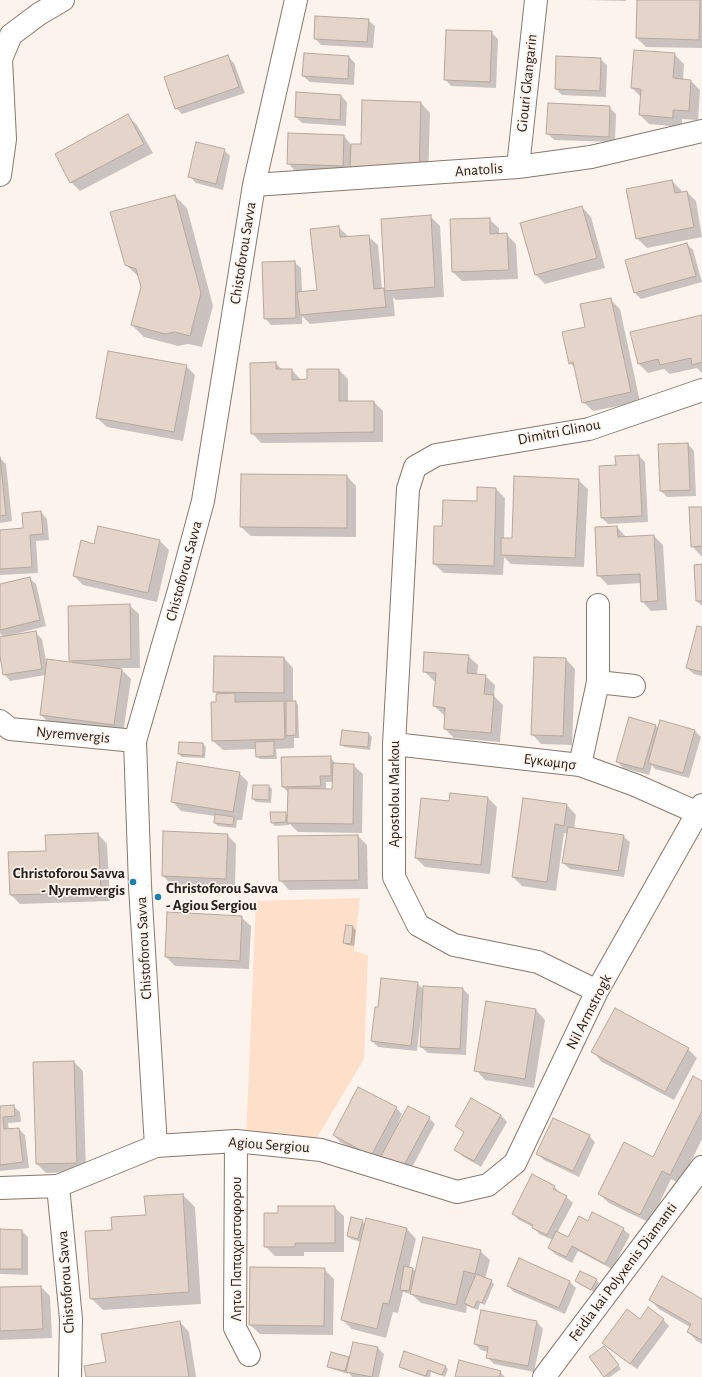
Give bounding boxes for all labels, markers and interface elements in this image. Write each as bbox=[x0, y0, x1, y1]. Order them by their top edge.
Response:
street label: Giouri Gkangarin bbox=[513, 33, 541, 133]
street label: Anatolis bbox=[454, 159, 504, 181]
street label: Chistoforou Savva bbox=[226, 201, 260, 305]
street label: Dimitri Glinou bbox=[516, 415, 602, 449]
street label: Chistoforou Savva bbox=[162, 519, 206, 623]
street label: Nyremvergis bbox=[35, 723, 111, 747]
street label: Apostolou Markou bbox=[385, 741, 403, 847]
street label: Εγκωμησ bbox=[523, 750, 577, 774]
place label: Christoforou Savva - Nyremvergis bbox=[13, 864, 125, 899]
marker: Christoforou Savva - Nyremvergis bbox=[128, 877, 138, 887]
place label: Christoforou Savva - Agiou Sergiou bbox=[166, 879, 278, 914]
marker: Christoforou Savva - Agiou Sergiou bbox=[153, 892, 163, 902]
street label: Chistoforou Savva bbox=[132, 896, 156, 1000]
street label: Nil Armstrogk bbox=[562, 971, 616, 1053]
street label: Agiou Sergiou bbox=[228, 1133, 310, 1157]
street label: Λητω Παπαχριστοφορου bbox=[227, 1177, 245, 1321]
street label: Feidia kai Polyxenis Diamanti bbox=[565, 1199, 681, 1345]
street label: Chistoforou Savva bbox=[53, 1230, 79, 1334]

